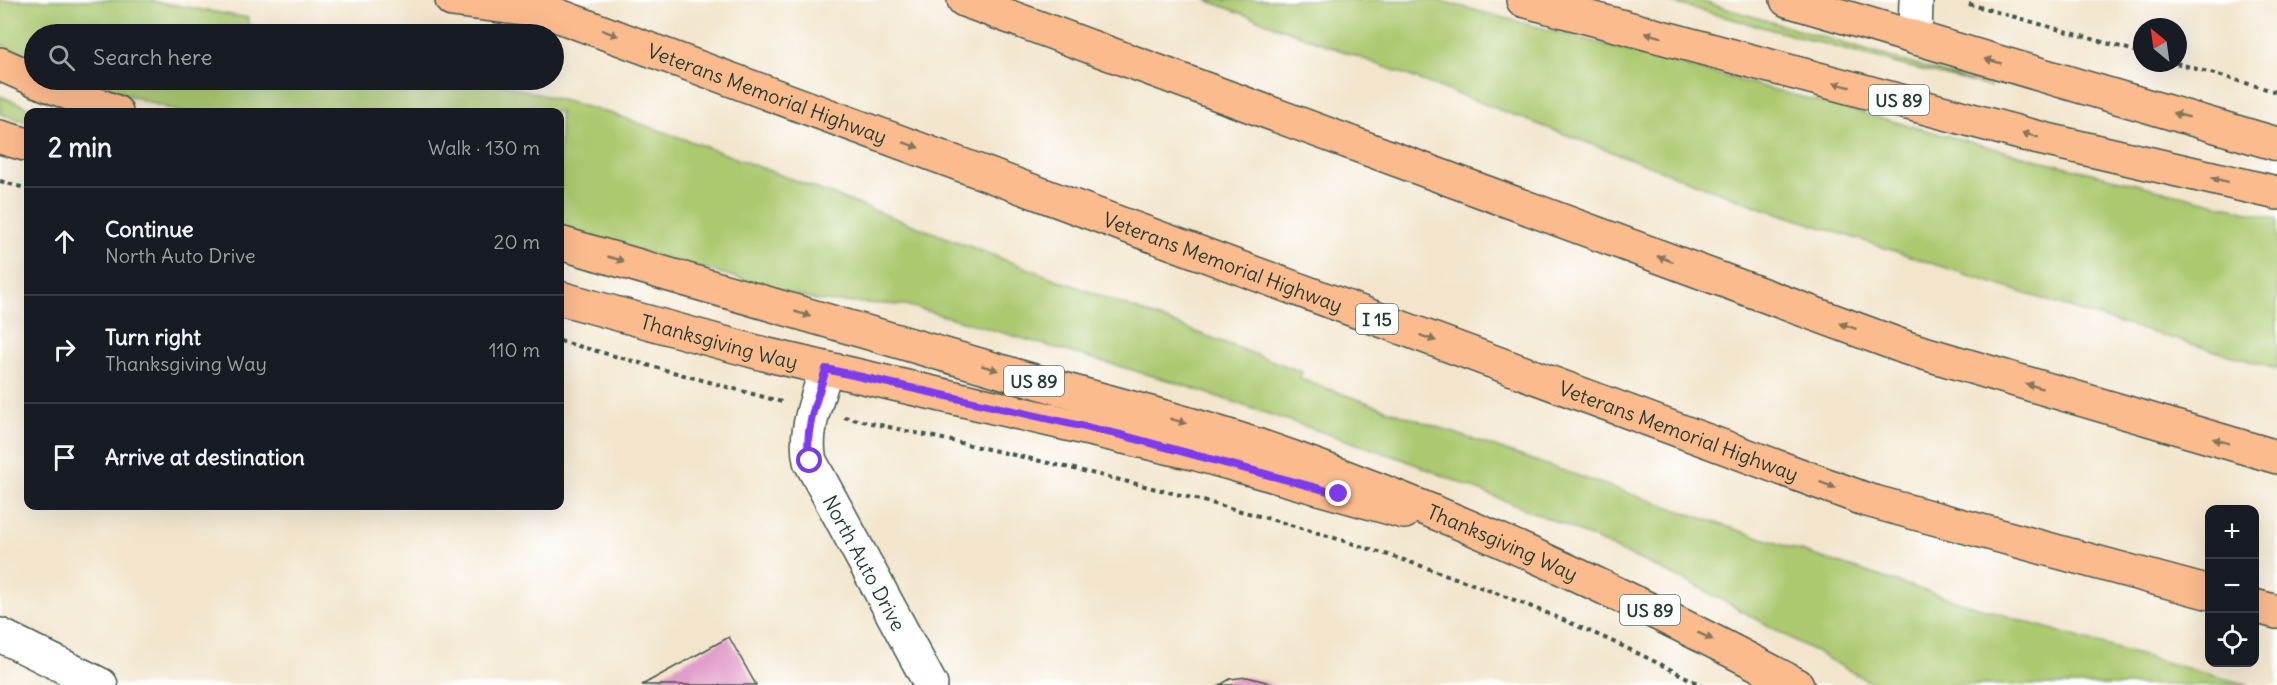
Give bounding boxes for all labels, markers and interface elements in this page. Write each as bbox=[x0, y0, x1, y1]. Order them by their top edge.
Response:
north arrow bbox=[2133, 18, 2187, 72]
search box bbox=[24, 24, 564, 90]
one-way arrow bbox=[601, 29, 619, 39]
one-way arrow bbox=[1644, 29, 1662, 39]
street label: Veterans Memorial Highway bbox=[644, 37, 891, 149]
icon: search bbox=[45, 41, 78, 74]
text: Search here bbox=[93, 43, 212, 71]
one-way arrow bbox=[1984, 56, 2002, 65]
one-way arrow bbox=[1833, 80, 1851, 89]
road number: US 89 bbox=[1869, 85, 1929, 115]
one-way arrow bbox=[2171, 110, 2190, 120]
one-way arrow bbox=[2021, 130, 2039, 140]
text: 2 min bbox=[48, 131, 112, 164]
text: Walk · 130 m bbox=[428, 135, 540, 160]
one-way arrow bbox=[902, 141, 920, 151]
one-way arrow bbox=[2211, 174, 2229, 184]
street label: Veterans Memorial Highway bbox=[1100, 206, 1346, 317]
text: Continue bbox=[105, 215, 194, 243]
icon: ahead bbox=[48, 225, 81, 258]
text: 20 m bbox=[494, 229, 540, 254]
text: North Auto Drive bbox=[105, 243, 256, 268]
one-way arrow bbox=[1656, 253, 1674, 263]
one-way arrow bbox=[607, 255, 625, 264]
road number: I 15 bbox=[1356, 304, 1398, 334]
street label: Thanksgiving Way bbox=[638, 308, 800, 374]
one-way arrow bbox=[794, 310, 812, 319]
one-way arrow bbox=[1839, 321, 1857, 331]
text: Turn right bbox=[105, 323, 201, 351]
icon: right bbox=[48, 333, 81, 366]
one-way arrow bbox=[1419, 334, 1437, 344]
text: 110 m bbox=[489, 337, 540, 362]
text: Thanksgiving Way bbox=[105, 351, 267, 376]
one-way arrow bbox=[981, 364, 999, 373]
road number: US 89 bbox=[1004, 366, 1064, 396]
street label: Veterans Memorial Highway bbox=[1556, 375, 1802, 486]
one-way arrow bbox=[2025, 380, 2043, 390]
one-way arrow bbox=[1169, 417, 1187, 426]
one-way arrow bbox=[2212, 436, 2230, 445]
icon: arrive bbox=[48, 441, 81, 474]
text: Arrive at destination bbox=[105, 443, 305, 471]
route start bbox=[796, 447, 822, 473]
route end bbox=[1325, 480, 1351, 506]
one-way arrow bbox=[1819, 481, 1837, 491]
street label: North Auto Drive bbox=[818, 490, 912, 635]
street label: Thanksgiving Way bbox=[1424, 498, 1582, 586]
map controls bbox=[2205, 505, 2259, 667]
button: + bbox=[2205, 505, 2259, 559]
button: − bbox=[2205, 559, 2259, 613]
road number: US 89 bbox=[1620, 595, 1680, 625]
button: locate bbox=[2205, 613, 2259, 667]
one-way arrow bbox=[1697, 632, 1714, 641]

